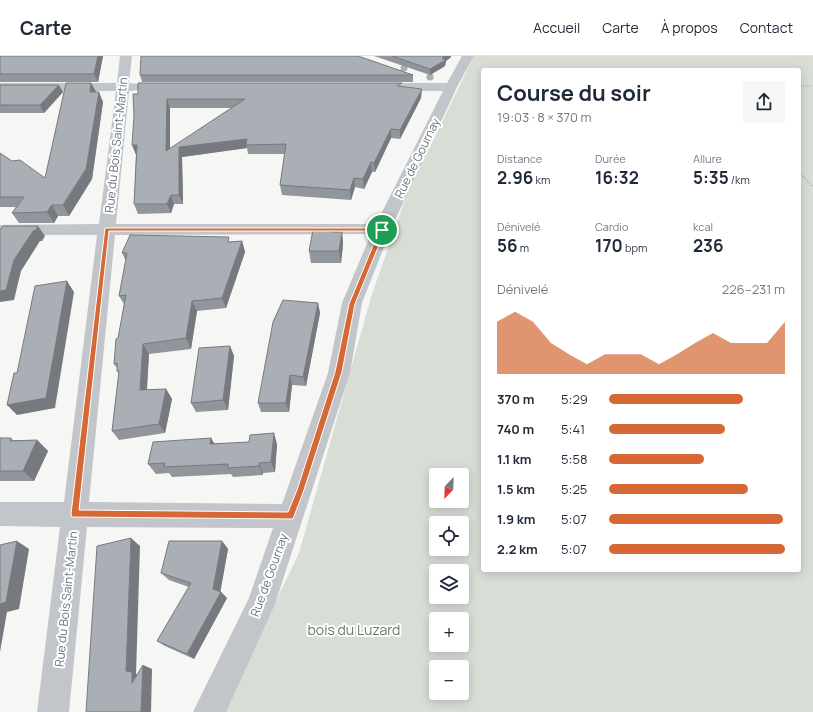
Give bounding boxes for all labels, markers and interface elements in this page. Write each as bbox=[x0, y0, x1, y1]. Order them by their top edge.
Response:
text: Carte bbox=[20, 15, 72, 41]
text: Accueil bbox=[533, 18, 580, 37]
text: Carte bbox=[602, 18, 639, 37]
text: À propos bbox=[661, 18, 718, 37]
text: Contact bbox=[740, 18, 793, 37]
street label: Rue du Bois Saint-Martin bbox=[100, 76, 132, 214]
text: Course du soir bbox=[497, 78, 651, 108]
button: share bbox=[743, 81, 785, 123]
text: 19:03 · 8 × 370 m bbox=[497, 108, 592, 126]
street label: Rue de Gournay bbox=[390, 114, 444, 201]
text: Distance bbox=[497, 151, 542, 166]
text: Durée bbox=[595, 151, 626, 166]
text: Allure bbox=[693, 151, 722, 166]
text: 2.96 bbox=[497, 166, 533, 189]
text: 16:32 bbox=[595, 166, 639, 189]
text: 5:35 bbox=[693, 166, 729, 189]
text: km bbox=[533, 172, 550, 187]
text: /km bbox=[729, 172, 750, 187]
pin bbox=[365, 213, 399, 247]
icon: arrive bbox=[371, 219, 393, 241]
text: Dénivelé bbox=[497, 219, 541, 234]
text: Cardio bbox=[595, 219, 628, 234]
text: kcal bbox=[693, 219, 713, 234]
text: 56 bbox=[497, 234, 518, 257]
text: 170 bbox=[595, 234, 623, 257]
text: 236 bbox=[693, 234, 724, 257]
text: m bbox=[518, 240, 529, 255]
text: bpm bbox=[623, 240, 647, 255]
text: Dénivelé bbox=[497, 280, 548, 298]
text: 226–231 m bbox=[722, 280, 785, 298]
text: 370 m bbox=[497, 390, 534, 408]
text: 5:29 bbox=[561, 390, 588, 408]
text: 740 m bbox=[497, 420, 534, 438]
text: 5:41 bbox=[561, 420, 585, 438]
text: 1.1 km bbox=[497, 450, 532, 468]
text: 5:58 bbox=[561, 450, 587, 468]
north arrow bbox=[429, 468, 469, 508]
map controls bbox=[429, 468, 469, 700]
text: 1.5 km bbox=[497, 480, 535, 498]
text: 5:25 bbox=[561, 480, 587, 498]
text: 1.9 km bbox=[497, 510, 535, 528]
text: 5:07 bbox=[561, 510, 587, 528]
button: locate bbox=[429, 516, 469, 556]
street label: Rue du Bois Saint-Martin bbox=[50, 530, 82, 668]
street label: Rue de Gournay bbox=[246, 530, 292, 619]
text: 2.2 km bbox=[497, 540, 538, 558]
text: 5:07 bbox=[561, 540, 587, 558]
button: layers bbox=[429, 564, 469, 604]
button: + bbox=[429, 612, 469, 652]
park label: bois du Luzard bbox=[308, 620, 400, 639]
button: − bbox=[429, 660, 469, 700]

